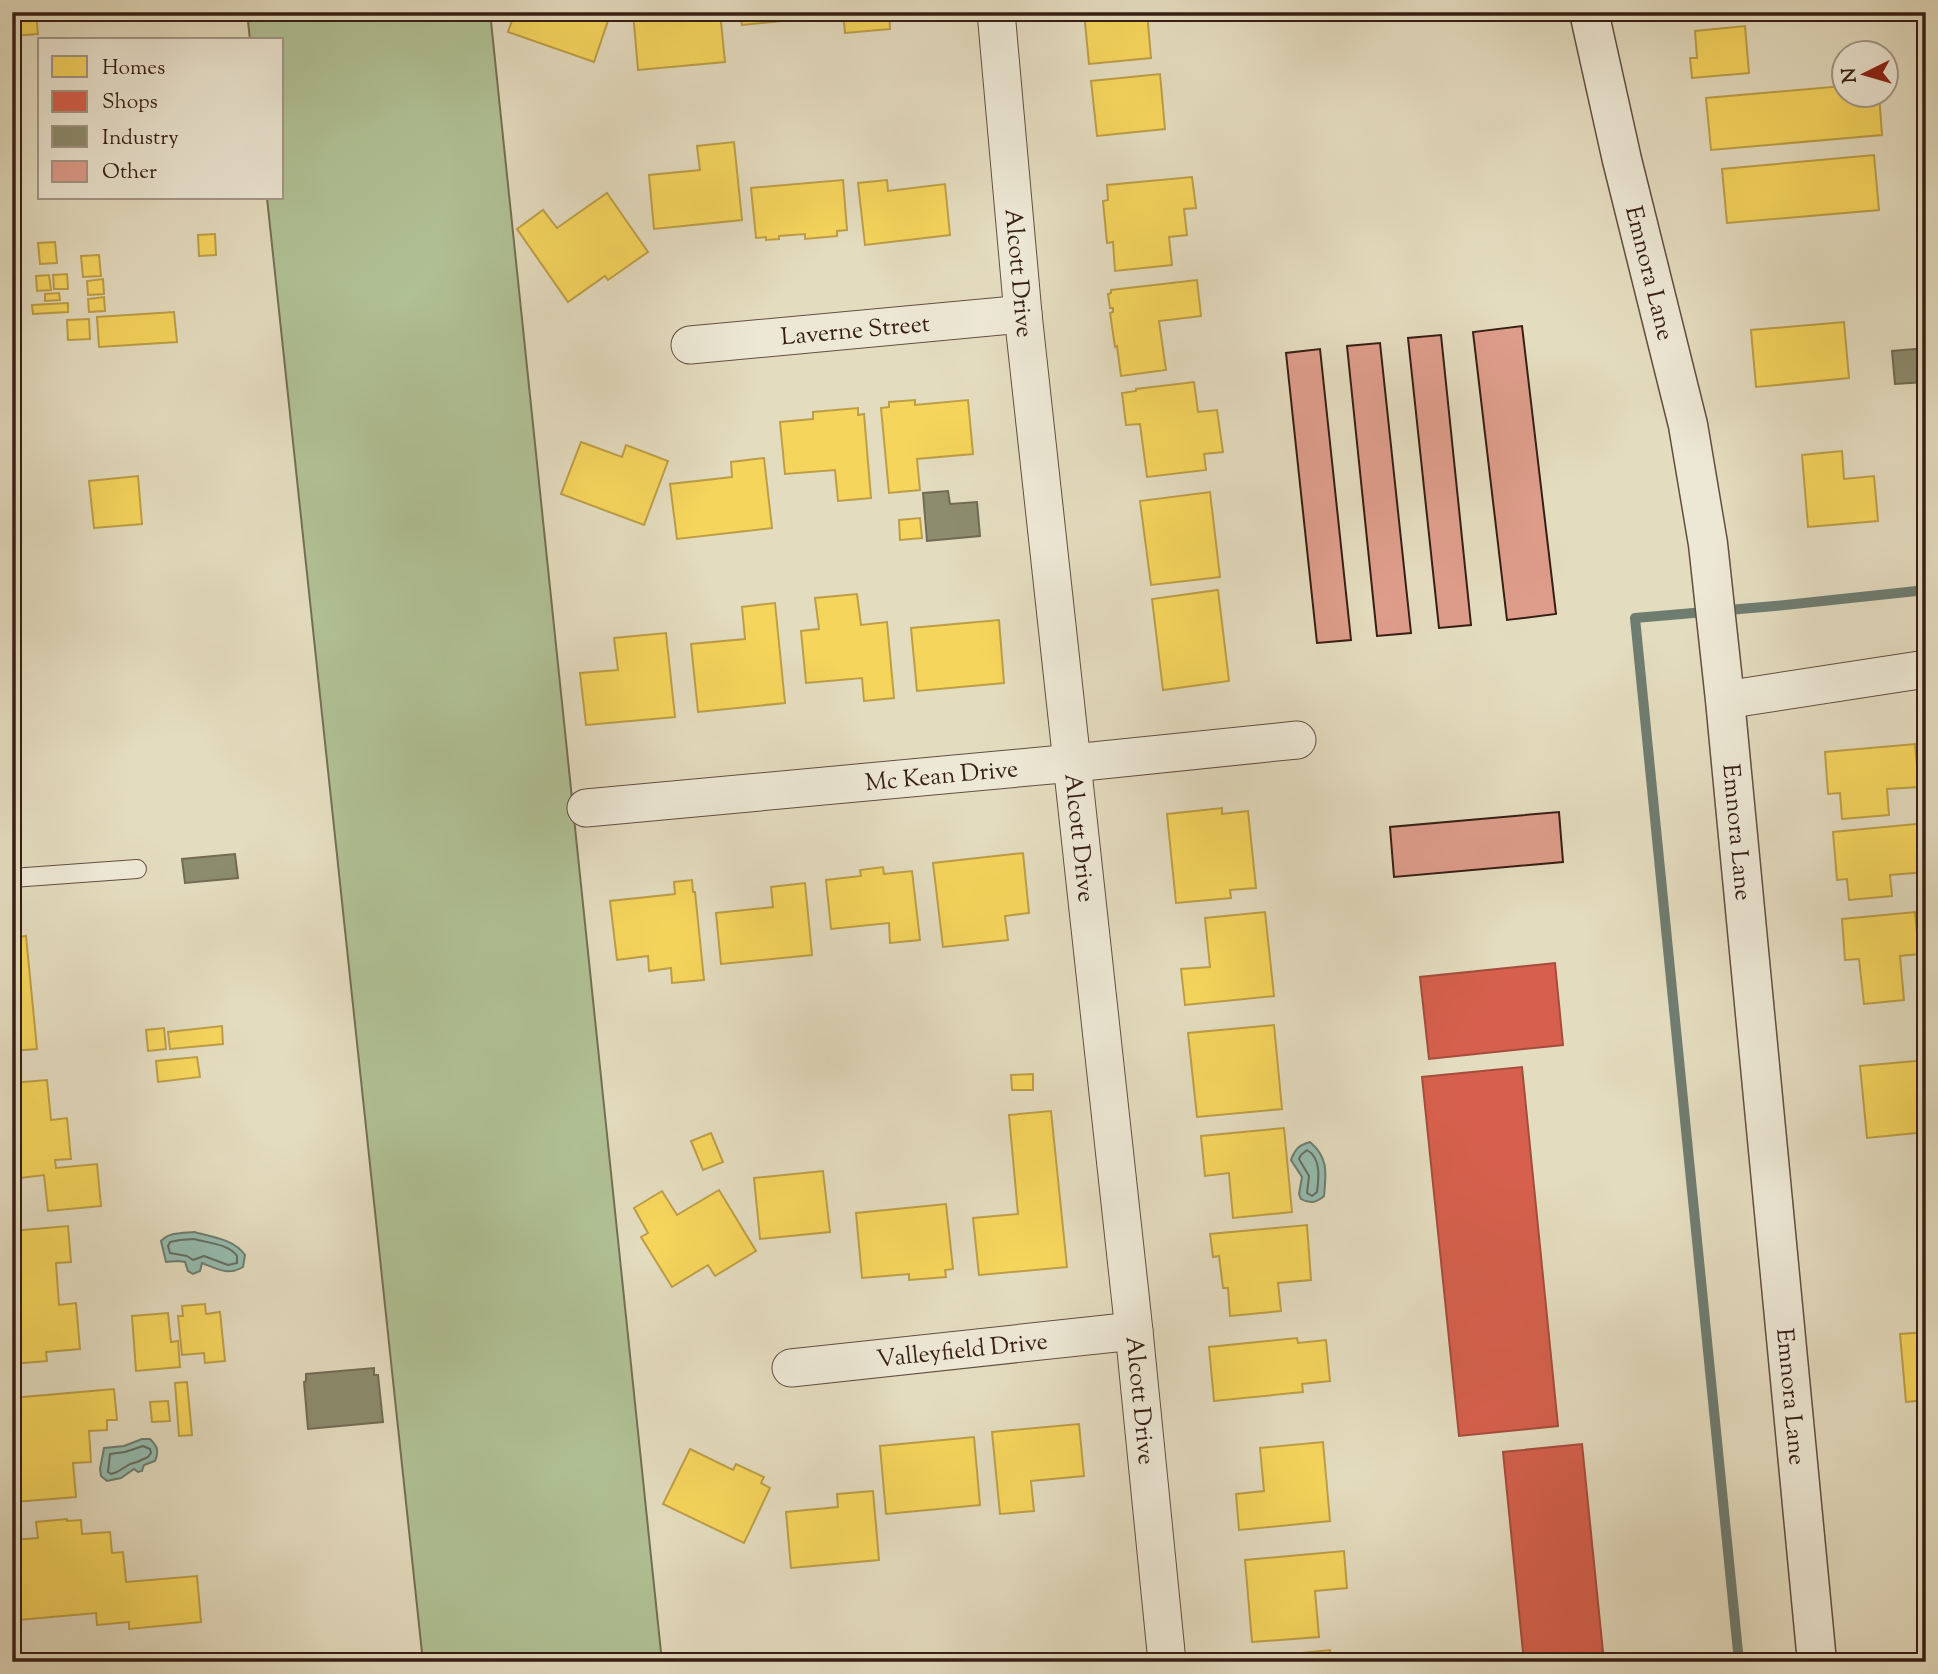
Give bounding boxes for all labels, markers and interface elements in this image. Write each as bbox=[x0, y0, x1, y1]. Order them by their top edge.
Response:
legend bbox=[38, 38, 284, 200]
north arrow bbox=[1829, 38, 1899, 108]
text: Homes bbox=[102, 54, 165, 84]
text: N bbox=[1836, 67, 1865, 84]
text: Shops bbox=[102, 88, 158, 118]
text: Industry bbox=[102, 124, 179, 154]
text: Other bbox=[102, 158, 157, 188]
street label: Emnora Lane bbox=[1615, 203, 1681, 344]
street label: Alcott Drive bbox=[995, 207, 1040, 339]
street label: Laverne Street bbox=[779, 308, 931, 355]
street label: Mc Kean Drive bbox=[864, 753, 1020, 801]
street label: Emnora Lane bbox=[1712, 762, 1759, 902]
street label: Alcott Drive bbox=[1054, 772, 1102, 904]
street label: Valleyfield Drive bbox=[875, 1325, 1050, 1378]
street label: Emnora Lane bbox=[1766, 1327, 1813, 1467]
street label: Alcott Drive bbox=[1116, 1335, 1162, 1467]

